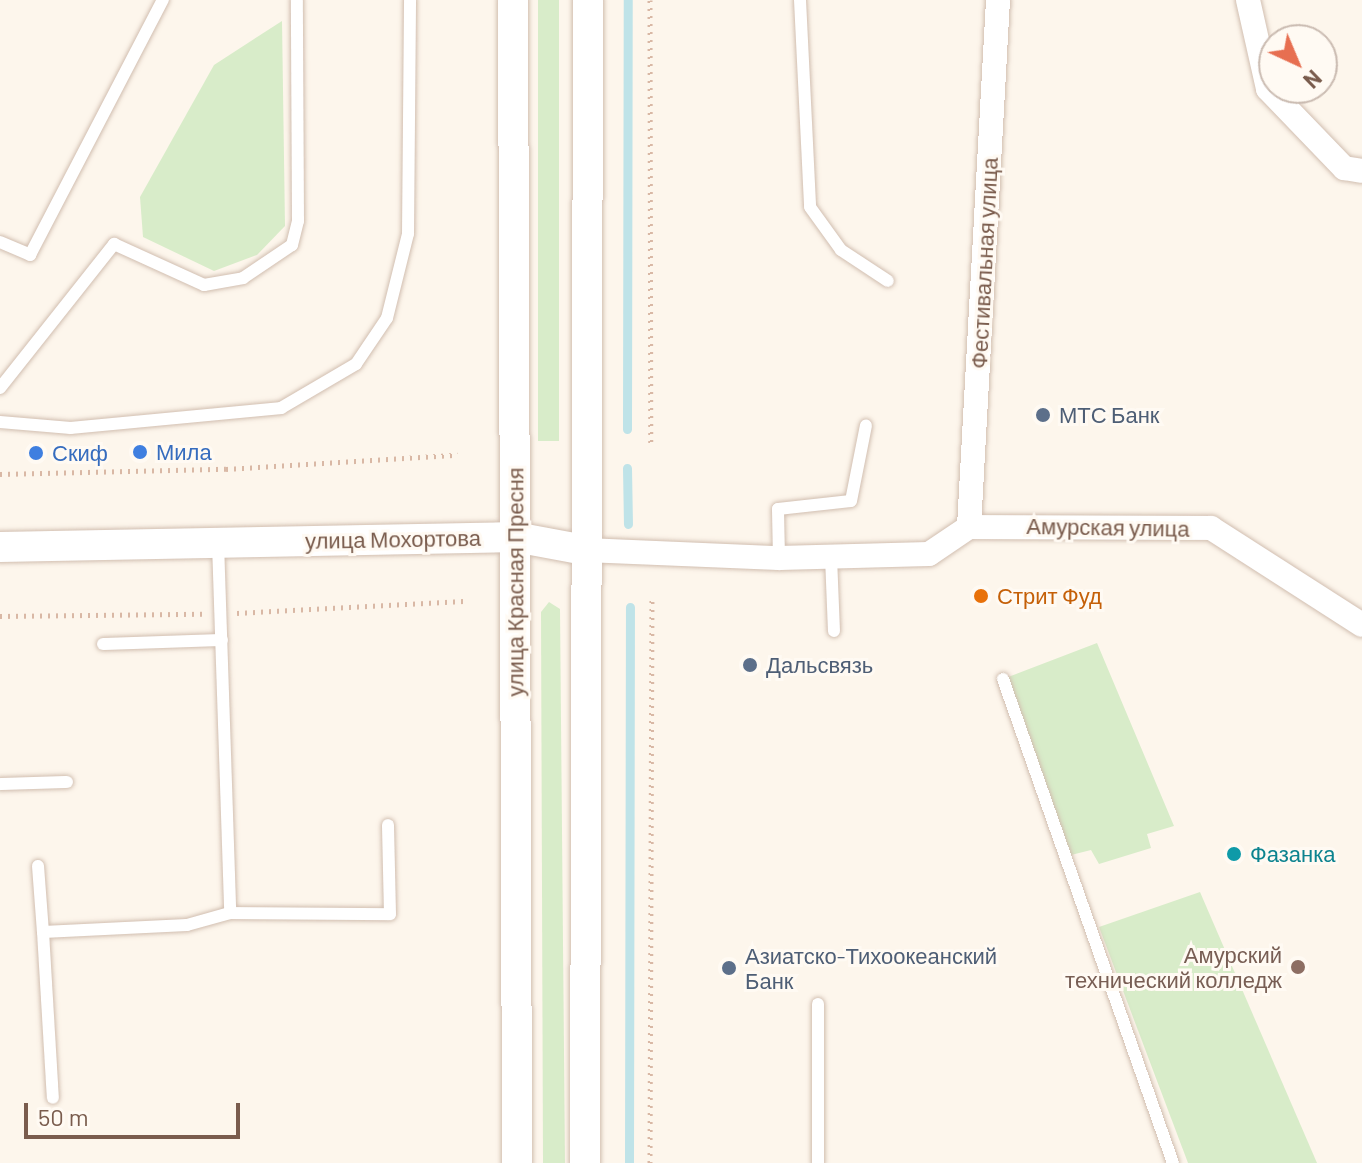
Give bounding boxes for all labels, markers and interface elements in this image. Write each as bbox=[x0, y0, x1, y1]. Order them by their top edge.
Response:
north arrow bbox=[1258, 24, 1338, 104]
text: N bbox=[1299, 65, 1328, 94]
street label: Фестивальная улица bbox=[965, 157, 1003, 369]
place label: МТС Банк bbox=[1059, 402, 1159, 428]
marker: МТС Банк bbox=[1034, 406, 1052, 424]
place label: Мила bbox=[156, 439, 212, 465]
place label: Скиф bbox=[52, 440, 108, 466]
marker: Мила bbox=[131, 443, 149, 461]
marker: Скиф bbox=[27, 444, 45, 462]
street label: улица Красная Пресня bbox=[502, 467, 528, 697]
street label: Амурская улица bbox=[1026, 512, 1190, 542]
street label: улица Мохортова bbox=[305, 524, 481, 554]
place label: Стрит Фуд bbox=[997, 583, 1102, 609]
marker: Стрит Фуд bbox=[972, 587, 990, 605]
place label: Дальсвязь bbox=[766, 652, 873, 678]
marker: Дальсвязь bbox=[741, 656, 759, 674]
place label: Фазанка bbox=[1250, 841, 1336, 867]
marker: Фазанка bbox=[1225, 845, 1243, 863]
place label: Амурский технический колледж bbox=[1065, 941, 1282, 992]
place label: Азиатско-Тихоокеанский Банк bbox=[745, 942, 997, 994]
marker: Амурский технический колледж bbox=[1289, 958, 1307, 976]
marker: Азиатско-Тихоокеанский Банк bbox=[720, 959, 738, 977]
scale bar bbox=[28, 1087, 244, 1137]
text: 50 m bbox=[38, 1102, 89, 1131]

